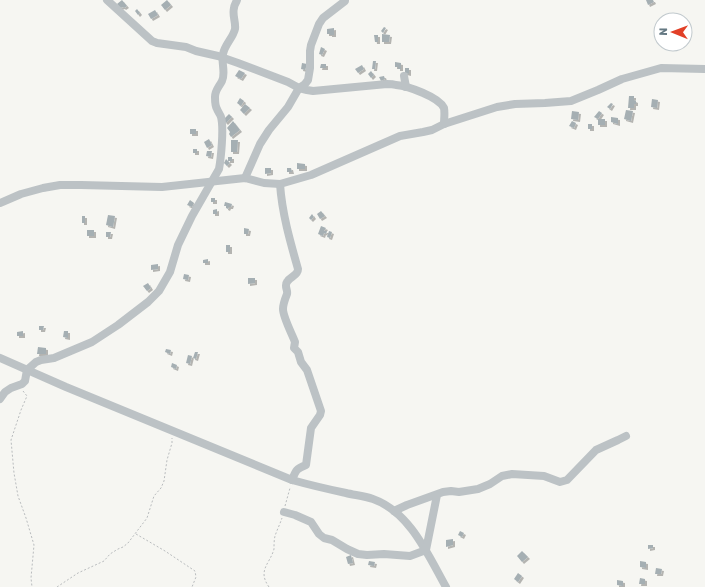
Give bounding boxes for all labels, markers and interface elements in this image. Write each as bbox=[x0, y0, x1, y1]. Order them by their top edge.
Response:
north arrow bbox=[653, 12, 693, 52]
text: N bbox=[657, 28, 670, 36]

